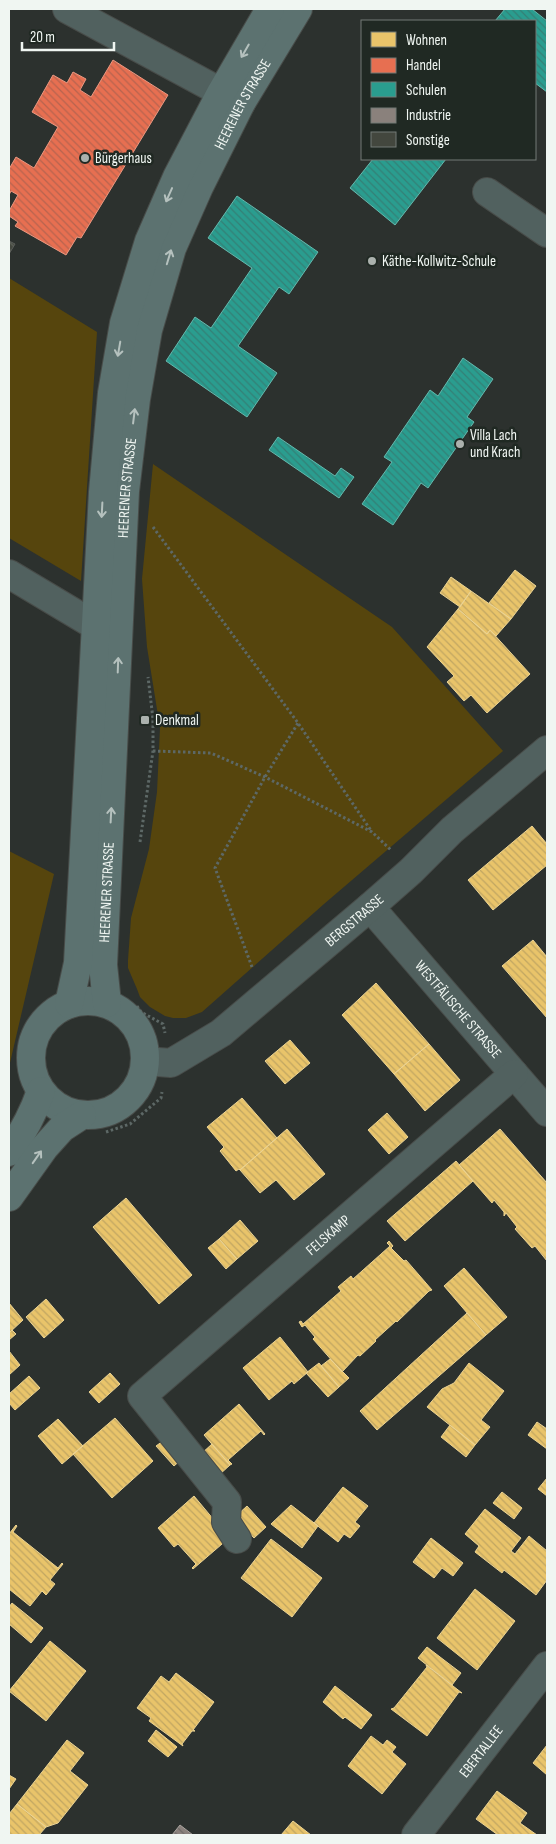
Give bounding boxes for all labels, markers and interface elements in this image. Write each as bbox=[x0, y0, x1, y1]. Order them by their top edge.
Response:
scale bar bbox=[22, 20, 115, 52]
legend bbox=[361, 20, 536, 160]
text: 20 m bbox=[30, 28, 55, 47]
text: Wohnen bbox=[406, 31, 447, 50]
one-way arrow bbox=[240, 43, 250, 57]
street label: HEERENER STRASSE bbox=[210, 56, 275, 153]
text: Handel bbox=[406, 56, 441, 75]
text: Schulen bbox=[406, 81, 446, 100]
text: Industrie bbox=[406, 106, 451, 125]
text: Sonstige bbox=[406, 131, 450, 150]
place label: Bürgerhaus bbox=[95, 149, 152, 168]
marker: Bürgerhaus bbox=[79, 152, 91, 164]
one-way arrow bbox=[164, 187, 174, 202]
one-way arrow bbox=[165, 250, 175, 266]
place label: Käthe-Kollwitz-Schule bbox=[382, 252, 496, 271]
marker: Käthe-Kollwitz-Schule bbox=[366, 255, 378, 267]
one-way arrow bbox=[114, 340, 124, 356]
one-way arrow bbox=[129, 408, 139, 424]
place label: Villa Lach und Krach bbox=[470, 426, 520, 462]
street label: HEERENER STRASSE bbox=[114, 437, 141, 539]
marker: Villa Lach und Krach bbox=[454, 438, 466, 450]
one-way arrow bbox=[97, 502, 106, 518]
one-way arrow bbox=[113, 657, 123, 674]
place label: Denkmal bbox=[155, 711, 199, 730]
marker: Denkmal bbox=[139, 714, 151, 726]
one-way arrow bbox=[106, 807, 116, 824]
street label: HEERENER STRASSE bbox=[95, 842, 119, 943]
street label: BERGSTRASSE bbox=[321, 890, 388, 951]
street label: WESTFÄLISCHE STRASSE bbox=[410, 957, 505, 1062]
one-way arrow bbox=[32, 1150, 42, 1164]
street label: FELSKAMP bbox=[302, 1211, 354, 1260]
street label: EBERTALLEE bbox=[455, 1722, 508, 1782]

